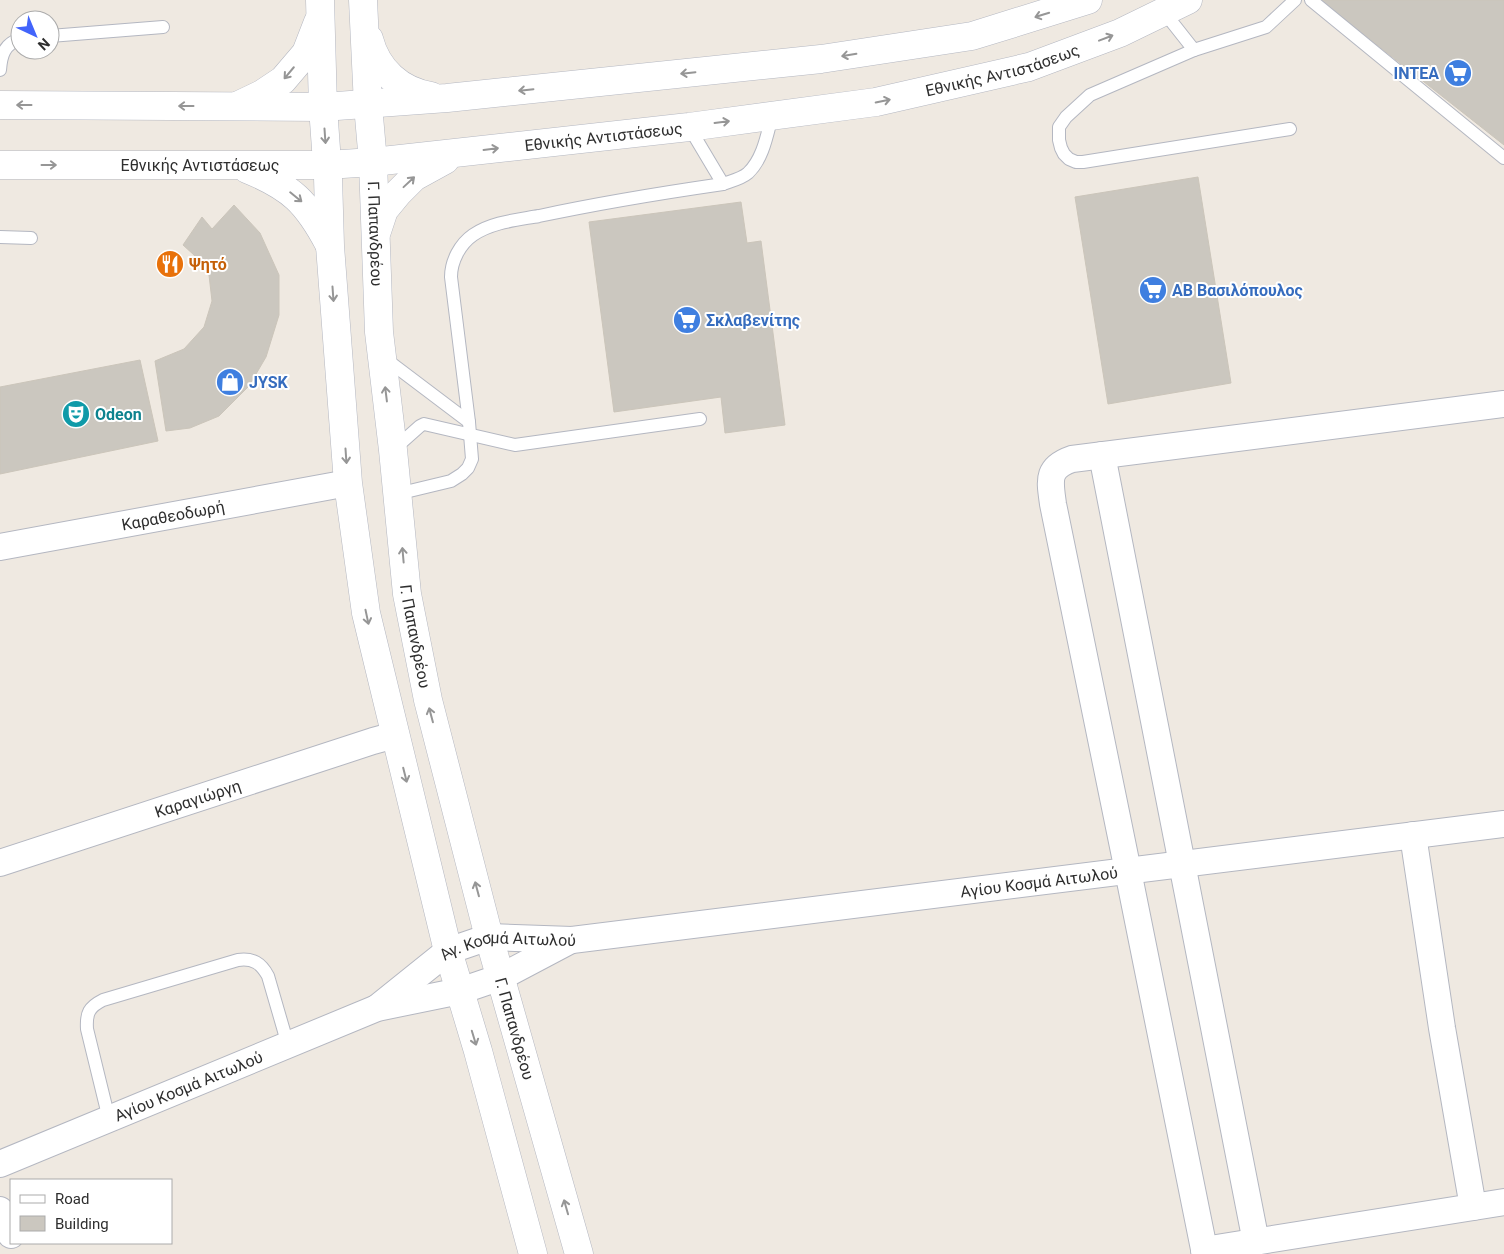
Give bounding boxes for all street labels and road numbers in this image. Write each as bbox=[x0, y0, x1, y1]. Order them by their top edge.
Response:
street label: Εθνικής Αντιστάσεως bbox=[923, 40, 1082, 100]
street label: Εθνικής Αντιστάσεως bbox=[523, 118, 683, 155]
street label: Εθνικής Αντιστάσεως bbox=[121, 156, 279, 175]
street label: Γ. Παπανδρέου bbox=[364, 181, 387, 287]
street label: Καραθεοδωρή bbox=[120, 496, 226, 534]
street label: Γ. Παπανδρέου bbox=[397, 583, 435, 690]
street label: Καραγιώργη bbox=[152, 775, 243, 821]
street label: Αγίου Κοσμά Αιτωλού bbox=[959, 863, 1119, 901]
street label: Αγ. Κοσμά Αιτωλού bbox=[435, 927, 576, 964]
street label: Γ. Παπανδρέου bbox=[491, 975, 539, 1082]
street label: Αγίου Κοσμά Αιτωλού bbox=[112, 1047, 265, 1125]

